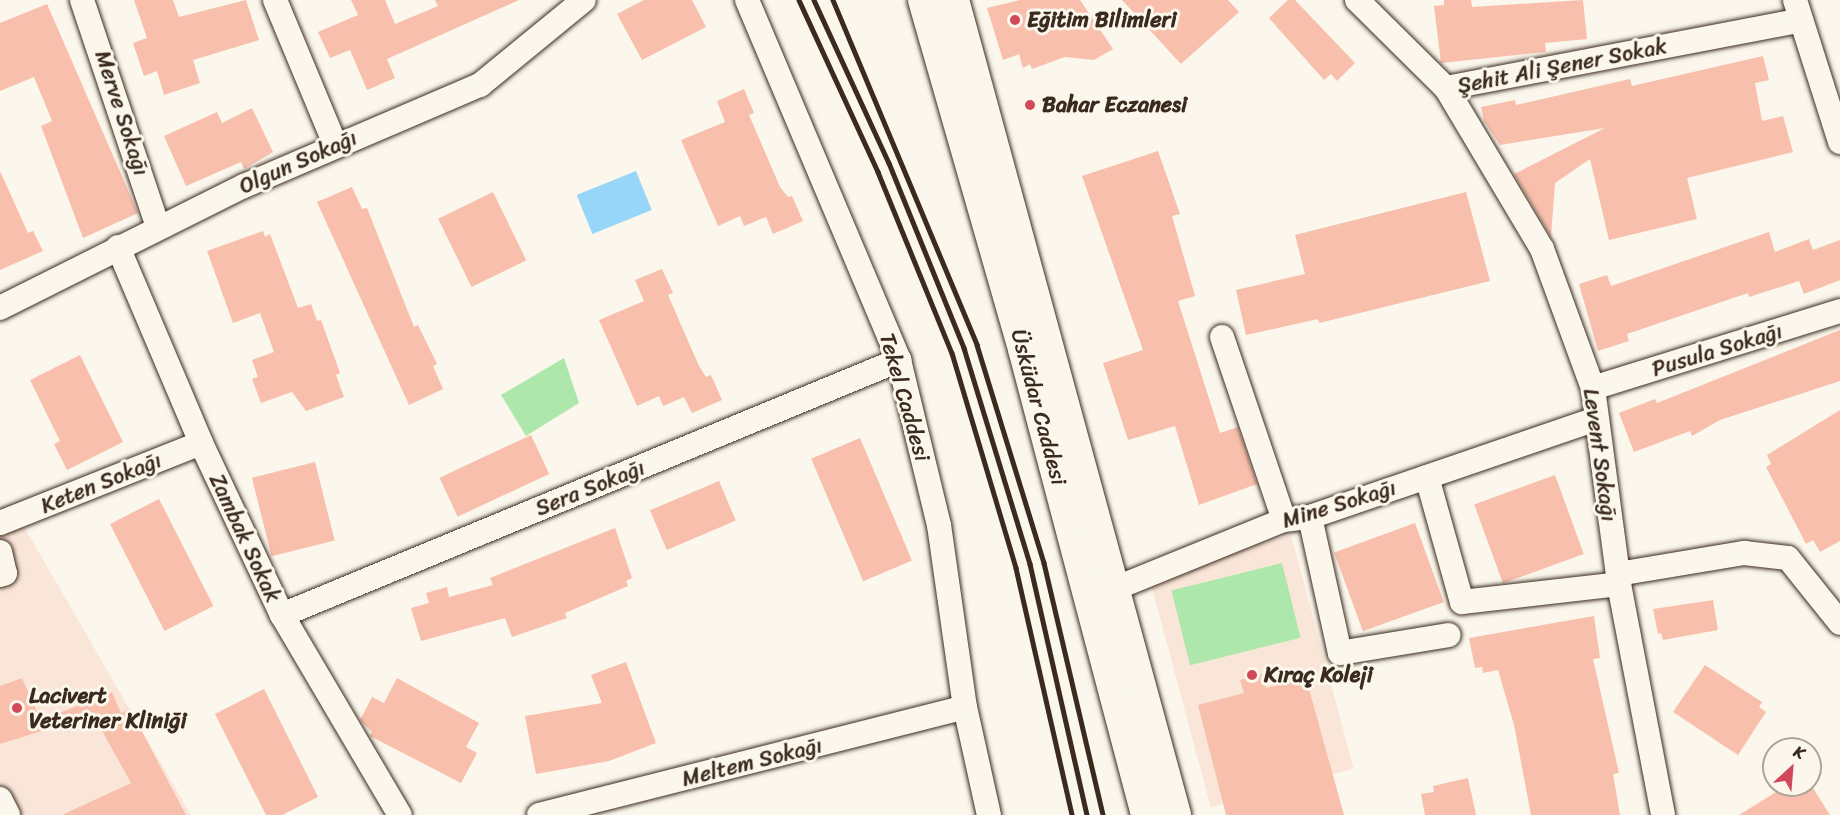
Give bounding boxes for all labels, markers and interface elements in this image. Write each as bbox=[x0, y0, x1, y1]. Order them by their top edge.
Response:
place label: Eğitim Bilimleri bbox=[1027, 7, 1176, 33]
marker: Eğitim Bilimleri bbox=[1008, 13, 1022, 27]
street label: Şehit Ali Şener Sokak bbox=[1455, 33, 1669, 99]
street label: Merve Sokağı bbox=[89, 47, 155, 179]
place label: Bahar Eczanesi bbox=[1042, 92, 1188, 118]
marker: Bahar Eczanesi bbox=[1023, 98, 1037, 112]
street label: Olgun Sokağı bbox=[235, 124, 361, 200]
street label: Pusula Sokağı bbox=[1649, 318, 1785, 382]
street label: Üsküdar Caddesi bbox=[1006, 326, 1072, 488]
street label: Tekel Caddesi bbox=[874, 330, 936, 464]
street label: Levent Sokağı bbox=[1578, 387, 1622, 523]
street label: Keten Sokağı bbox=[37, 447, 165, 519]
street label: Sera Sokağı bbox=[531, 454, 649, 522]
street label: Zambak Sokak bbox=[204, 469, 286, 607]
street label: Mine Sokağı bbox=[1279, 474, 1399, 534]
place label: Kıraç Koleji bbox=[1264, 662, 1376, 688]
marker: Kıraç Koleji bbox=[1245, 668, 1259, 682]
place label: Lacivert Veteriner Kliniği bbox=[29, 682, 186, 734]
marker: Lacivert Veteriner Kliniği bbox=[10, 701, 24, 715]
street label: Meltem Sokağı bbox=[679, 732, 825, 792]
north arrow bbox=[1762, 737, 1822, 797]
text: K bbox=[1788, 737, 1810, 767]

